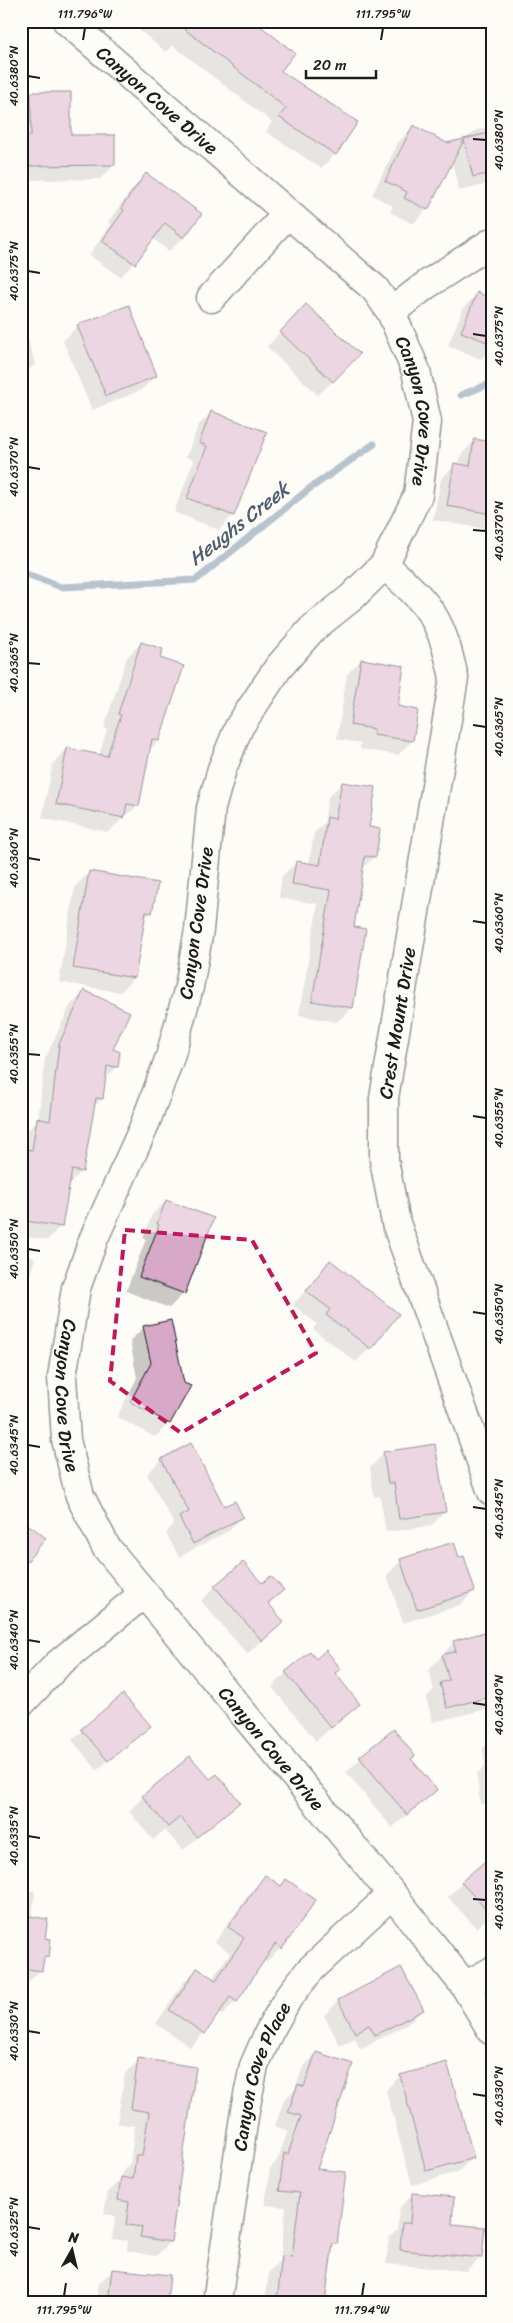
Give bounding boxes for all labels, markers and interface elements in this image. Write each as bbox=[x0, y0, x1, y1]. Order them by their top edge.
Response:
text: 111.796°W bbox=[58, 3, 113, 25]
text: 111.795°W bbox=[355, 3, 411, 25]
street label: Canyon Cove Drive bbox=[89, 37, 226, 163]
text: 40.6380°N bbox=[3, 45, 25, 106]
scale bar bbox=[306, 48, 376, 80]
text: 20 m bbox=[313, 52, 347, 78]
text: 40.6380°N bbox=[488, 109, 510, 170]
text: 40.6375°N bbox=[3, 240, 25, 301]
text: 40.6375°N bbox=[488, 305, 510, 366]
street label: Canyon Cove Drive bbox=[386, 330, 444, 488]
text: 40.6370°N bbox=[3, 436, 25, 497]
water label: Heughs Creek bbox=[181, 471, 299, 575]
text: 40.6370°N bbox=[488, 500, 510, 561]
text: 40.6365°N bbox=[3, 632, 25, 693]
text: 40.6365°N bbox=[488, 696, 510, 757]
text: 40.6360°N bbox=[3, 827, 25, 888]
street label: Canyon Cove Drive bbox=[169, 845, 223, 1001]
text: 40.6360°N bbox=[488, 892, 510, 953]
street label: Crest Mount Drive bbox=[369, 944, 425, 1101]
text: 40.6355°N bbox=[3, 1023, 25, 1084]
text: 40.6355°N bbox=[488, 1087, 510, 1148]
text: 40.6350°N bbox=[3, 1218, 25, 1279]
text: 40.6350°N bbox=[488, 1283, 510, 1344]
street label: Canyon Cove Drive bbox=[45, 1317, 90, 1475]
text: 40.6345°N bbox=[3, 1414, 25, 1475]
text: 40.6345°N bbox=[488, 1478, 510, 1539]
text: 40.6340°N bbox=[3, 1609, 25, 1670]
text: 40.6340°N bbox=[488, 1674, 510, 1735]
street label: Canyon Cove Drive bbox=[210, 1678, 333, 1818]
text: 40.6335°N bbox=[3, 1806, 25, 1866]
text: 40.6335°N bbox=[488, 1870, 510, 1930]
street label: Canyon Cove Place bbox=[223, 1995, 299, 2153]
text: 40.6330°N bbox=[3, 2000, 25, 2061]
text: 40.6330°N bbox=[488, 2065, 510, 2126]
text: 40.6325°N bbox=[3, 2196, 25, 2257]
text: N bbox=[66, 2224, 81, 2251]
north arrow bbox=[48, 2226, 98, 2276]
text: 111.795°W bbox=[36, 2299, 92, 2321]
text: 111.794°W bbox=[334, 2299, 390, 2321]

